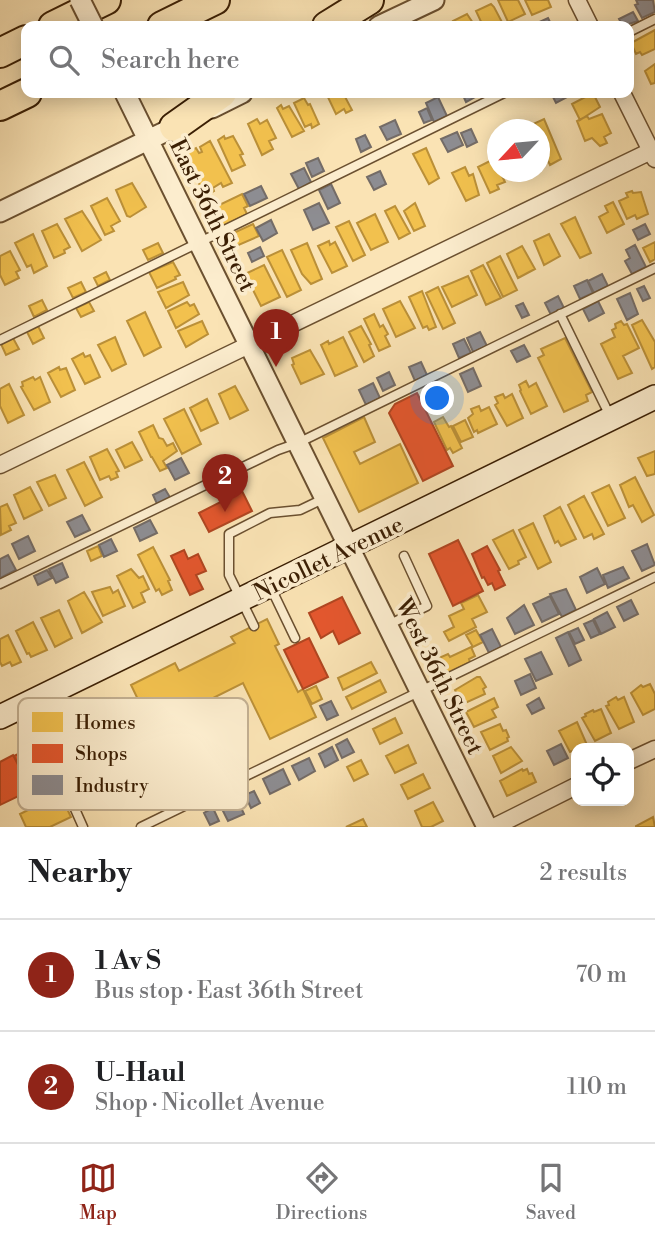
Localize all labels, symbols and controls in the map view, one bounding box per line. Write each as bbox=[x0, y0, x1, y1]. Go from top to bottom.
search box bbox=[21, 21, 634, 98]
icon: search bbox=[45, 41, 83, 79]
text: Search here bbox=[101, 44, 240, 76]
north arrow bbox=[487, 119, 550, 182]
street label: East 36th Street bbox=[163, 134, 261, 296]
pin: 1 bbox=[253, 309, 299, 367]
your location bbox=[420, 381, 454, 415]
pin: 2 bbox=[202, 454, 248, 512]
street label: Nicollet Avenue bbox=[249, 511, 408, 607]
street label: West 36th Street bbox=[389, 593, 489, 759]
legend bbox=[18, 698, 248, 810]
text: Homes bbox=[75, 711, 135, 735]
text: Shops bbox=[75, 742, 127, 766]
map controls bbox=[571, 743, 634, 806]
button: locate bbox=[571, 743, 634, 806]
text: Industry bbox=[75, 774, 149, 798]
text: Nearby bbox=[28, 854, 132, 892]
text: 2 results bbox=[540, 859, 627, 887]
text: 1 Av S bbox=[95, 945, 161, 977]
text: 1 bbox=[45, 961, 57, 989]
text: 70 m bbox=[576, 961, 627, 989]
text: Bus stop · East 36th Street bbox=[95, 977, 363, 1005]
text: U-Haul bbox=[95, 1057, 185, 1089]
text: 2 bbox=[44, 1073, 58, 1101]
text: 110 m bbox=[567, 1073, 627, 1101]
text: Shop · Nicollet Avenue bbox=[95, 1089, 325, 1117]
tab: Map bbox=[79, 1159, 117, 1225]
tab: Directions bbox=[276, 1159, 367, 1225]
tab: Saved bbox=[526, 1159, 576, 1225]

